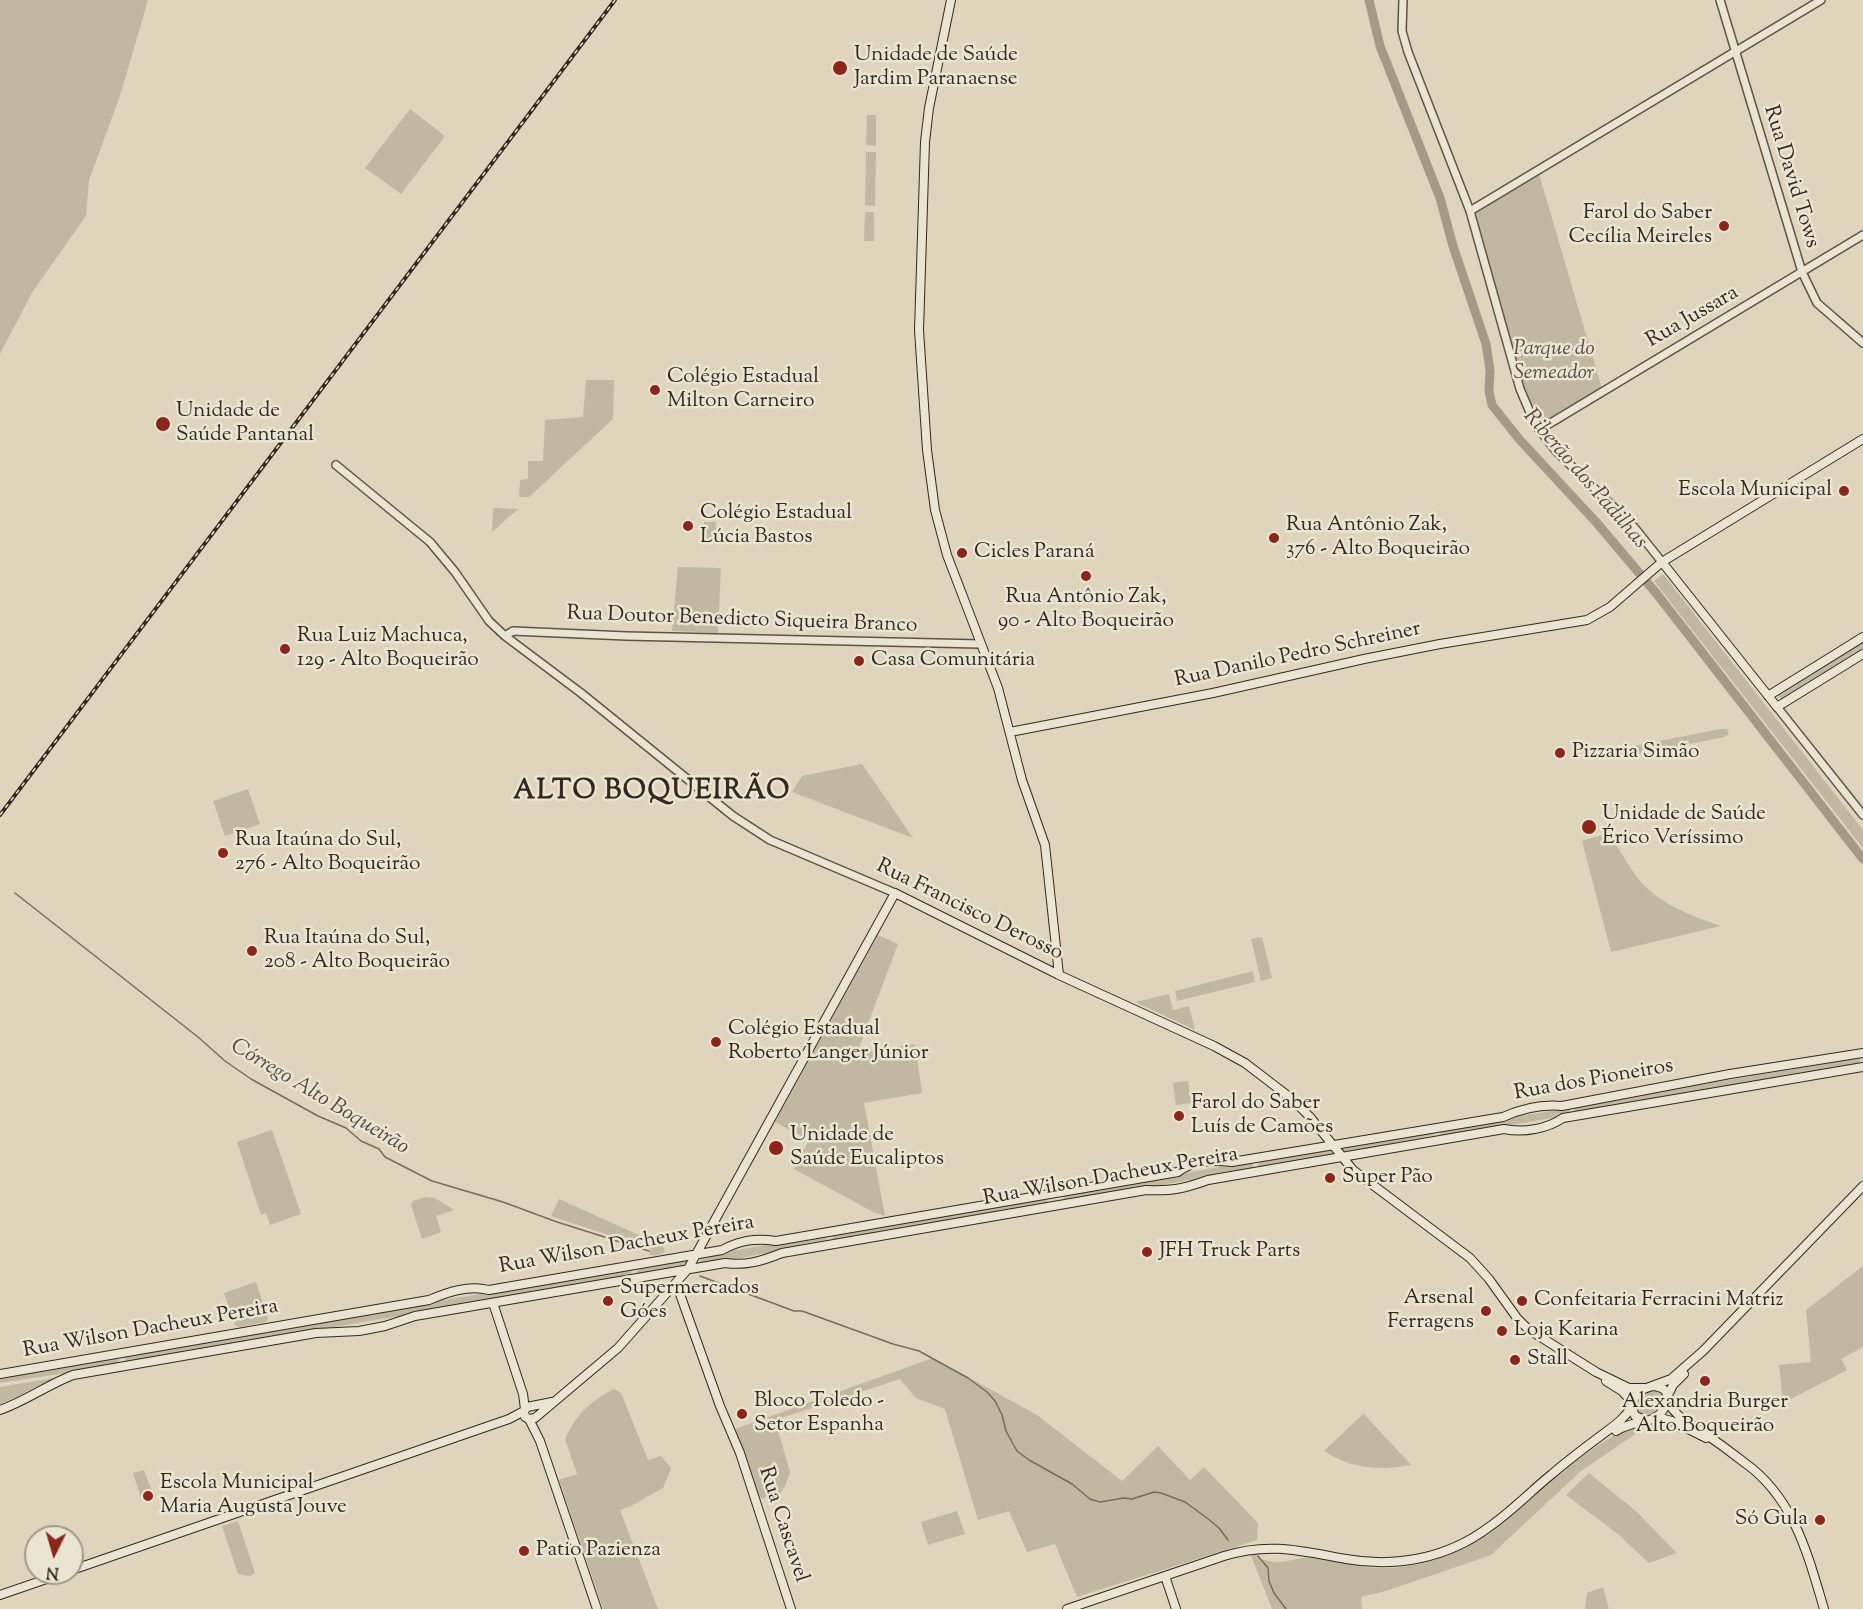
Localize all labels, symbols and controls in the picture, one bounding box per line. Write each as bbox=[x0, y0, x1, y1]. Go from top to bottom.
place label: Unidade de Saúde Jardim Paranaense bbox=[854, 43, 1018, 93]
marker: Unidade de Saúde Jardim Paranaense bbox=[831, 59, 849, 77]
street label: Rua David Tows bbox=[1756, 103, 1824, 251]
place label: Farol do Saber Cecília Meireles bbox=[1569, 201, 1712, 251]
marker: Farol do Saber Cecília Meireles bbox=[1717, 219, 1731, 233]
street label: Rua Jussara bbox=[1642, 281, 1744, 355]
park label: Parque do Semeador bbox=[1513, 337, 1595, 387]
place label: Colégio Estadual Milton Carneiro bbox=[667, 365, 819, 415]
marker: Colégio Estadual Milton Carneiro bbox=[648, 383, 662, 397]
place label: Unidade de Saúde Pantanal bbox=[176, 399, 314, 449]
water label: Riberão dos Padilhas bbox=[1516, 405, 1652, 555]
marker: Unidade de Saúde Pantanal bbox=[154, 415, 172, 433]
place label: Escola Municipal bbox=[1678, 478, 1832, 504]
marker: Escola Municipal bbox=[1837, 484, 1851, 498]
place label: Colégio Estadual Lúcia Bastos bbox=[700, 501, 852, 551]
place label: Rua Antônio Zak, 376 - Alto Boqueirão bbox=[1286, 513, 1470, 563]
marker: Colégio Estadual Lúcia Bastos bbox=[681, 519, 695, 533]
marker: Rua Antônio Zak, 376 - Alto Boqueirão bbox=[1267, 531, 1281, 545]
place label: Cicles Paraná bbox=[974, 540, 1095, 566]
marker: Cicles Paraná bbox=[955, 546, 969, 560]
marker: Rua Antônio Zak, 90 - Alto Boqueirão bbox=[1079, 569, 1093, 583]
place label: Rua Antônio Zak, 90 - Alto Boqueirão bbox=[998, 585, 1174, 635]
street label: Rua Doutor Benedicto Siqueira Branco bbox=[566, 602, 918, 640]
street label: Rua Danilo Pedro Schreiner bbox=[1173, 618, 1423, 694]
place label: Rua Luiz Machuca, 129 - Alto Boqueirão bbox=[297, 624, 479, 674]
marker: Rua Luiz Machuca, 129 - Alto Boqueirão bbox=[278, 642, 292, 656]
place label: Casa Comunitária bbox=[871, 648, 1035, 674]
marker: Casa Comunitária bbox=[852, 654, 866, 668]
place label: Pizzaria Simão bbox=[1572, 740, 1699, 766]
marker: Pizzaria Simão bbox=[1553, 746, 1567, 760]
district label: ALTO BOQUEIRÃO bbox=[513, 777, 791, 809]
place label: Unidade de Saúde Érico Veríssimo bbox=[1602, 802, 1766, 852]
marker: Unidade de Saúde Érico Veríssimo bbox=[1580, 818, 1598, 836]
place label: Rua Itaúna do Sul, 276 - Alto Boqueirão bbox=[235, 828, 420, 878]
marker: Rua Itaúna do Sul, 276 - Alto Boqueirão bbox=[216, 846, 230, 860]
street label: Rua Francisco Derosso bbox=[871, 855, 1067, 967]
place label: Rua Itaúna do Sul, 208 - Alto Boqueirão bbox=[264, 926, 450, 976]
marker: Rua Itaúna do Sul, 208 - Alto Boqueirão bbox=[245, 944, 259, 958]
place label: Colégio Estadual Roberto Langer Júnior bbox=[728, 1017, 929, 1067]
water label: Córrego Alto Boqueirão bbox=[225, 1034, 413, 1162]
marker: Colégio Estadual Roberto Langer Júnior bbox=[709, 1035, 723, 1049]
street label: Rua dos Pioneiros bbox=[1513, 1055, 1675, 1107]
place label: Farol do Saber Luís de Camões bbox=[1191, 1091, 1333, 1141]
marker: Farol do Saber Luís de Camões bbox=[1172, 1109, 1186, 1123]
place label: Unidade de Saúde Eucaliptos bbox=[790, 1123, 944, 1173]
marker: Unidade de Saúde Eucaliptos bbox=[767, 1139, 785, 1157]
street label: Rua Wilson Dacheux Pereira bbox=[982, 1143, 1240, 1213]
place label: Super Pão bbox=[1342, 1165, 1433, 1191]
marker: Super Pão bbox=[1323, 1171, 1337, 1185]
street label: Rua Wilson Dacheux Pereira bbox=[498, 1211, 756, 1281]
place label: JFH Truck Parts bbox=[1159, 1239, 1300, 1265]
marker: JFH Truck Parts bbox=[1140, 1245, 1154, 1259]
place label: Supermercados Góes bbox=[620, 1276, 759, 1326]
place label: Arsenal Ferragens bbox=[1387, 1286, 1474, 1336]
place label: Confeitaria Ferracini Matriz bbox=[1534, 1288, 1784, 1314]
marker: Supermercados Góes bbox=[601, 1294, 615, 1308]
marker: Confeitaria Ferracini Matriz bbox=[1515, 1294, 1529, 1308]
street label: Rua Wilson Dacheux Pereira bbox=[22, 1295, 280, 1365]
marker: Arsenal Ferragens bbox=[1479, 1304, 1493, 1318]
place label: Loja Karina bbox=[1514, 1318, 1619, 1344]
marker: Loja Karina bbox=[1495, 1324, 1509, 1338]
place label: Stall bbox=[1527, 1347, 1568, 1373]
marker: Stall bbox=[1508, 1353, 1522, 1367]
marker: Alexandria Burger Alto Boqueirão bbox=[1698, 1374, 1712, 1388]
place label: Bloco Toledo - Setor Espanha bbox=[754, 1389, 884, 1439]
place label: Alexandria Burger Alto Boqueirão bbox=[1622, 1390, 1788, 1440]
marker: Bloco Toledo - Setor Espanha bbox=[735, 1407, 749, 1421]
street label: Rua Cascavel bbox=[751, 1464, 813, 1586]
place label: Escola Municipal Maria Augusta Jouve bbox=[160, 1471, 347, 1521]
marker: Escola Municipal Maria Augusta Jouve bbox=[141, 1489, 155, 1503]
place label: Só Gula bbox=[1735, 1507, 1808, 1533]
marker: Só Gula bbox=[1813, 1513, 1827, 1527]
north arrow bbox=[24, 1525, 84, 1585]
place label: Patio Pazienza bbox=[536, 1538, 661, 1564]
marker: Patio Pazienza bbox=[517, 1544, 531, 1558]
text: N bbox=[45, 1559, 60, 1583]

